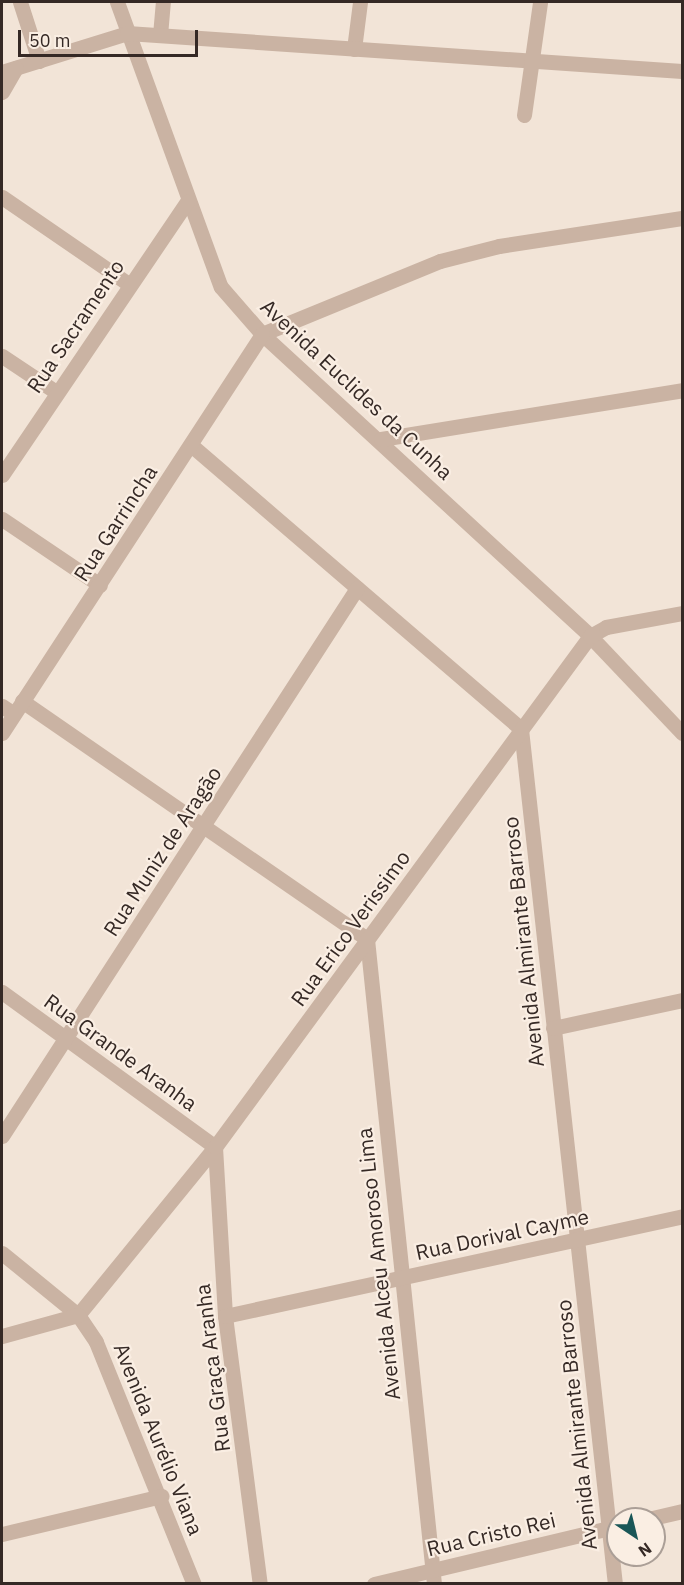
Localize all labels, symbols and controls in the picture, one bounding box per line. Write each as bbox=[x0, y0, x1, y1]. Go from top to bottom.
scale bar bbox=[21, 18, 201, 56]
text: 50 m bbox=[29, 29, 71, 52]
street label: Rua Sacramento bbox=[21, 255, 129, 397]
street label: Avenida Euclides da Cunha bbox=[256, 293, 458, 485]
street label: Rua Garrincha bbox=[68, 460, 162, 586]
street label: Rua Muniz de Aragão bbox=[98, 761, 226, 941]
street label: Avenida Almirante Barroso bbox=[497, 816, 549, 1068]
street label: Rua Erico Verissimo bbox=[285, 845, 415, 1011]
street label: Rua Grande Aranha bbox=[40, 988, 202, 1116]
street label: Avenida Alceu Amoroso Lima bbox=[351, 1127, 405, 1401]
street label: Rua Dorival Cayme bbox=[413, 1203, 591, 1265]
street label: Rua Graça Aranha bbox=[189, 1283, 235, 1453]
street label: Avenida Almirante Barroso bbox=[550, 1299, 602, 1551]
street label: Avenida Aurélio Viana bbox=[109, 1339, 209, 1539]
street label: Rua Cristo Rei bbox=[424, 1507, 558, 1561]
north arrow bbox=[606, 1507, 666, 1567]
text: N bbox=[635, 1539, 656, 1562]

